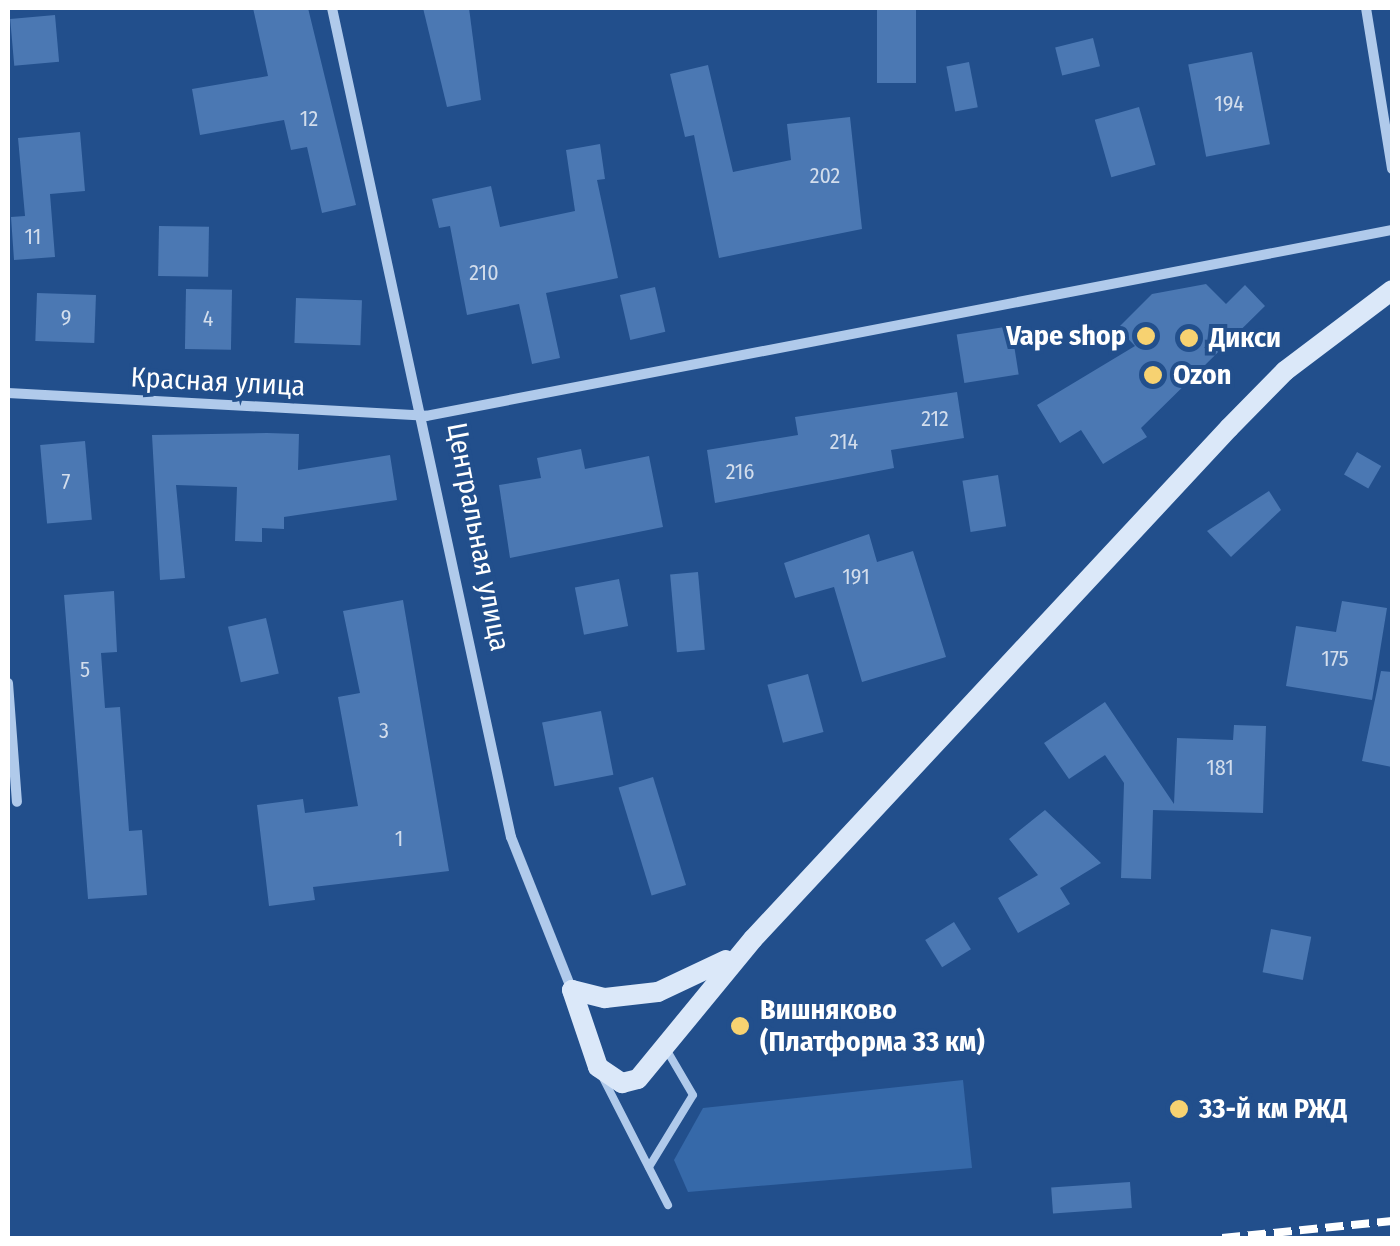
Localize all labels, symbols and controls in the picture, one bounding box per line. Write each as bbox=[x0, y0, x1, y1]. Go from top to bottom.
house number: 194 bbox=[1214, 91, 1244, 117]
house number: 12 bbox=[300, 106, 318, 132]
house number: 202 bbox=[810, 163, 840, 189]
house number: 11 bbox=[25, 224, 41, 250]
house number: 210 bbox=[469, 260, 499, 286]
house number: 9 bbox=[61, 305, 71, 331]
house number: 4 bbox=[203, 306, 213, 332]
place label: Vape shop bbox=[1006, 319, 1126, 353]
place label: Дикси bbox=[1209, 321, 1281, 355]
marker: Vape shop bbox=[1135, 325, 1157, 347]
marker: Дикси bbox=[1178, 327, 1200, 349]
place label: Ozon bbox=[1173, 358, 1231, 392]
street label: Красная улица bbox=[130, 361, 306, 403]
marker: Ozon bbox=[1142, 364, 1164, 386]
house number: 212 bbox=[921, 406, 949, 432]
street label: Центральная улица bbox=[439, 420, 517, 654]
house number: 214 bbox=[830, 429, 858, 455]
house number: 216 bbox=[726, 459, 754, 485]
house number: 7 bbox=[62, 469, 70, 495]
house number: 191 bbox=[842, 564, 870, 590]
house number: 175 bbox=[1321, 646, 1349, 672]
house number: 5 bbox=[80, 657, 90, 683]
house number: 3 bbox=[379, 718, 389, 744]
house number: 181 bbox=[1206, 755, 1234, 781]
house number: 1 bbox=[395, 826, 403, 852]
place label: Вишняково (Платформа 33 км) bbox=[760, 993, 985, 1059]
marker: Вишняково (Платформа 33 км) bbox=[729, 1015, 751, 1037]
place label: 33-й км РЖД bbox=[1199, 1092, 1347, 1126]
marker: 33-й км РЖД bbox=[1168, 1098, 1190, 1120]

